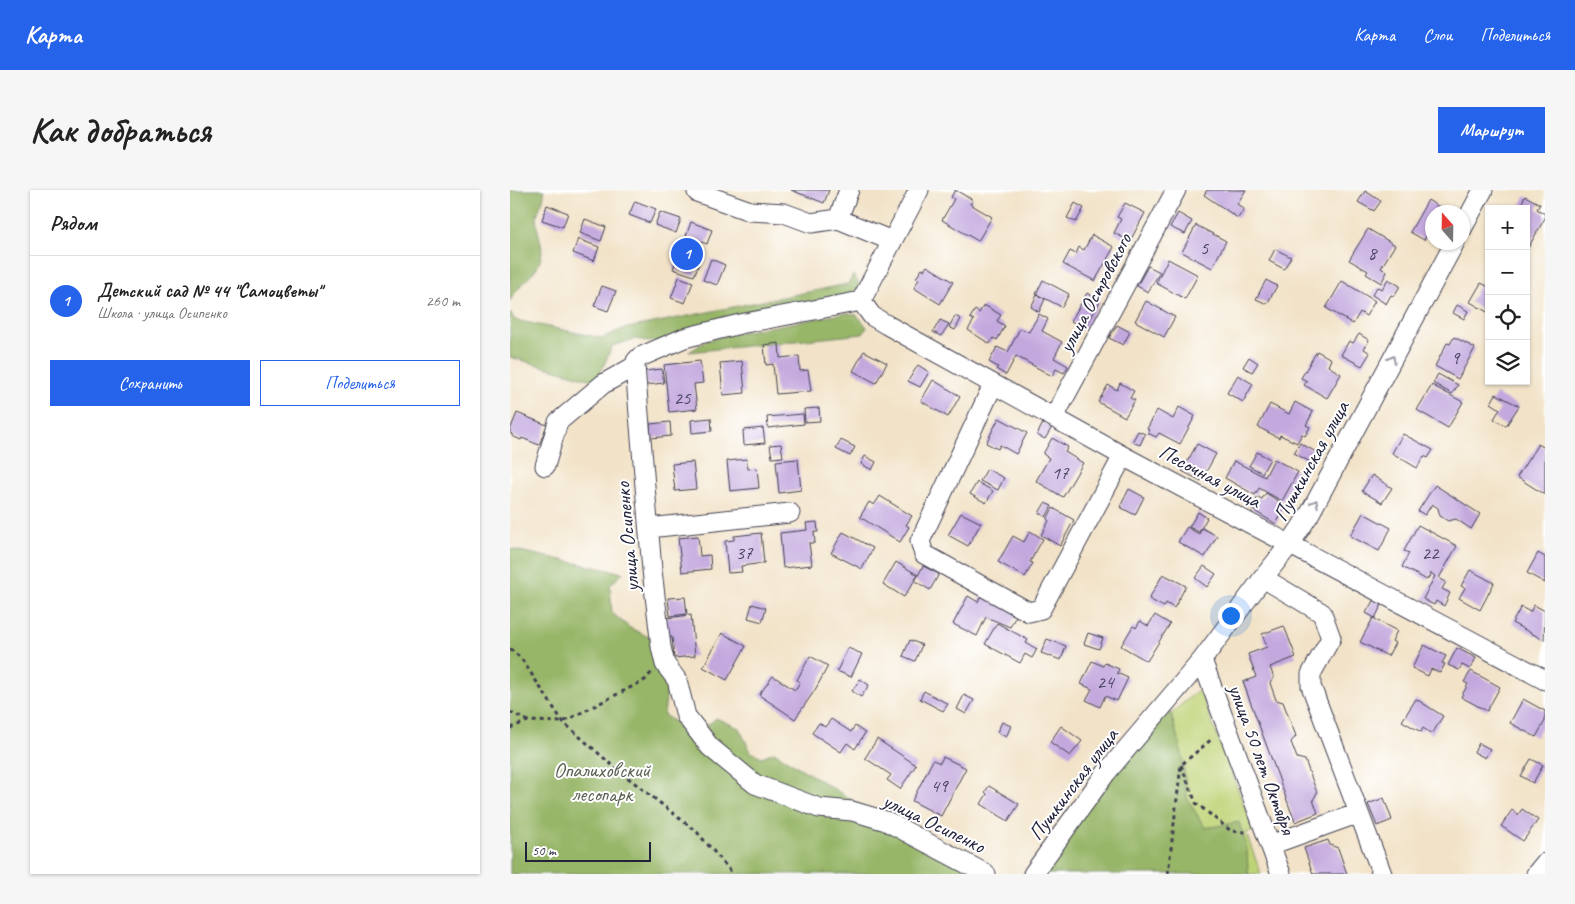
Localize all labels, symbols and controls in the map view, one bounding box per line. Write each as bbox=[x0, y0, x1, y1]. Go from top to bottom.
text: Карта bbox=[25, 20, 82, 50]
text: Карта bbox=[1354, 24, 1395, 46]
text: Слои bbox=[1423, 24, 1452, 46]
text: Поделиться bbox=[1480, 24, 1550, 46]
button: Маршрут bbox=[1438, 107, 1545, 153]
text: Как добраться bbox=[30, 108, 211, 153]
north arrow bbox=[1425, 205, 1470, 250]
map controls bbox=[1485, 205, 1530, 385]
button: + bbox=[1485, 205, 1530, 250]
text: Рядом bbox=[50, 210, 97, 236]
street label: улица Островского bbox=[1052, 227, 1138, 359]
pin: 1 bbox=[671, 235, 703, 273]
house number: 5 bbox=[1200, 236, 1210, 260]
house number: 8 bbox=[1368, 241, 1379, 265]
button: − bbox=[1485, 250, 1530, 295]
text: Детский сад № 44 "Самоцветы" bbox=[97, 279, 321, 303]
text: 1 bbox=[62, 291, 70, 311]
text: 260 m bbox=[426, 291, 460, 311]
button: locate bbox=[1485, 295, 1530, 340]
text: Школа · улица Осипенко bbox=[97, 303, 227, 323]
button: layers bbox=[1485, 340, 1530, 385]
house number: 9 bbox=[1451, 346, 1461, 370]
one-way arrow bbox=[1386, 356, 1396, 365]
button: Сохранить bbox=[50, 360, 250, 406]
button: Поделиться bbox=[260, 360, 460, 406]
house number: 25 bbox=[673, 386, 692, 410]
street label: Пушкинская улица bbox=[1267, 395, 1356, 526]
street label: Песочная улица bbox=[1155, 438, 1267, 514]
house number: 17 bbox=[1051, 461, 1070, 485]
street label: улица Осипенко bbox=[609, 480, 645, 595]
one-way arrow bbox=[1309, 499, 1319, 508]
house number: 37 bbox=[735, 541, 754, 565]
house number: 22 bbox=[1421, 541, 1440, 565]
your location bbox=[1218, 603, 1244, 629]
house number: 24 bbox=[1096, 670, 1116, 694]
street label: улица 50 лет Октября bbox=[1222, 679, 1302, 839]
street label: Пушкинская улица bbox=[1022, 721, 1125, 845]
park label: Опалиховский лесопарк bbox=[554, 757, 651, 807]
house number: 49 bbox=[930, 774, 949, 798]
street label: улица Осипенко bbox=[877, 786, 991, 859]
scale bar bbox=[525, 839, 651, 862]
text: 50 m bbox=[532, 842, 556, 859]

